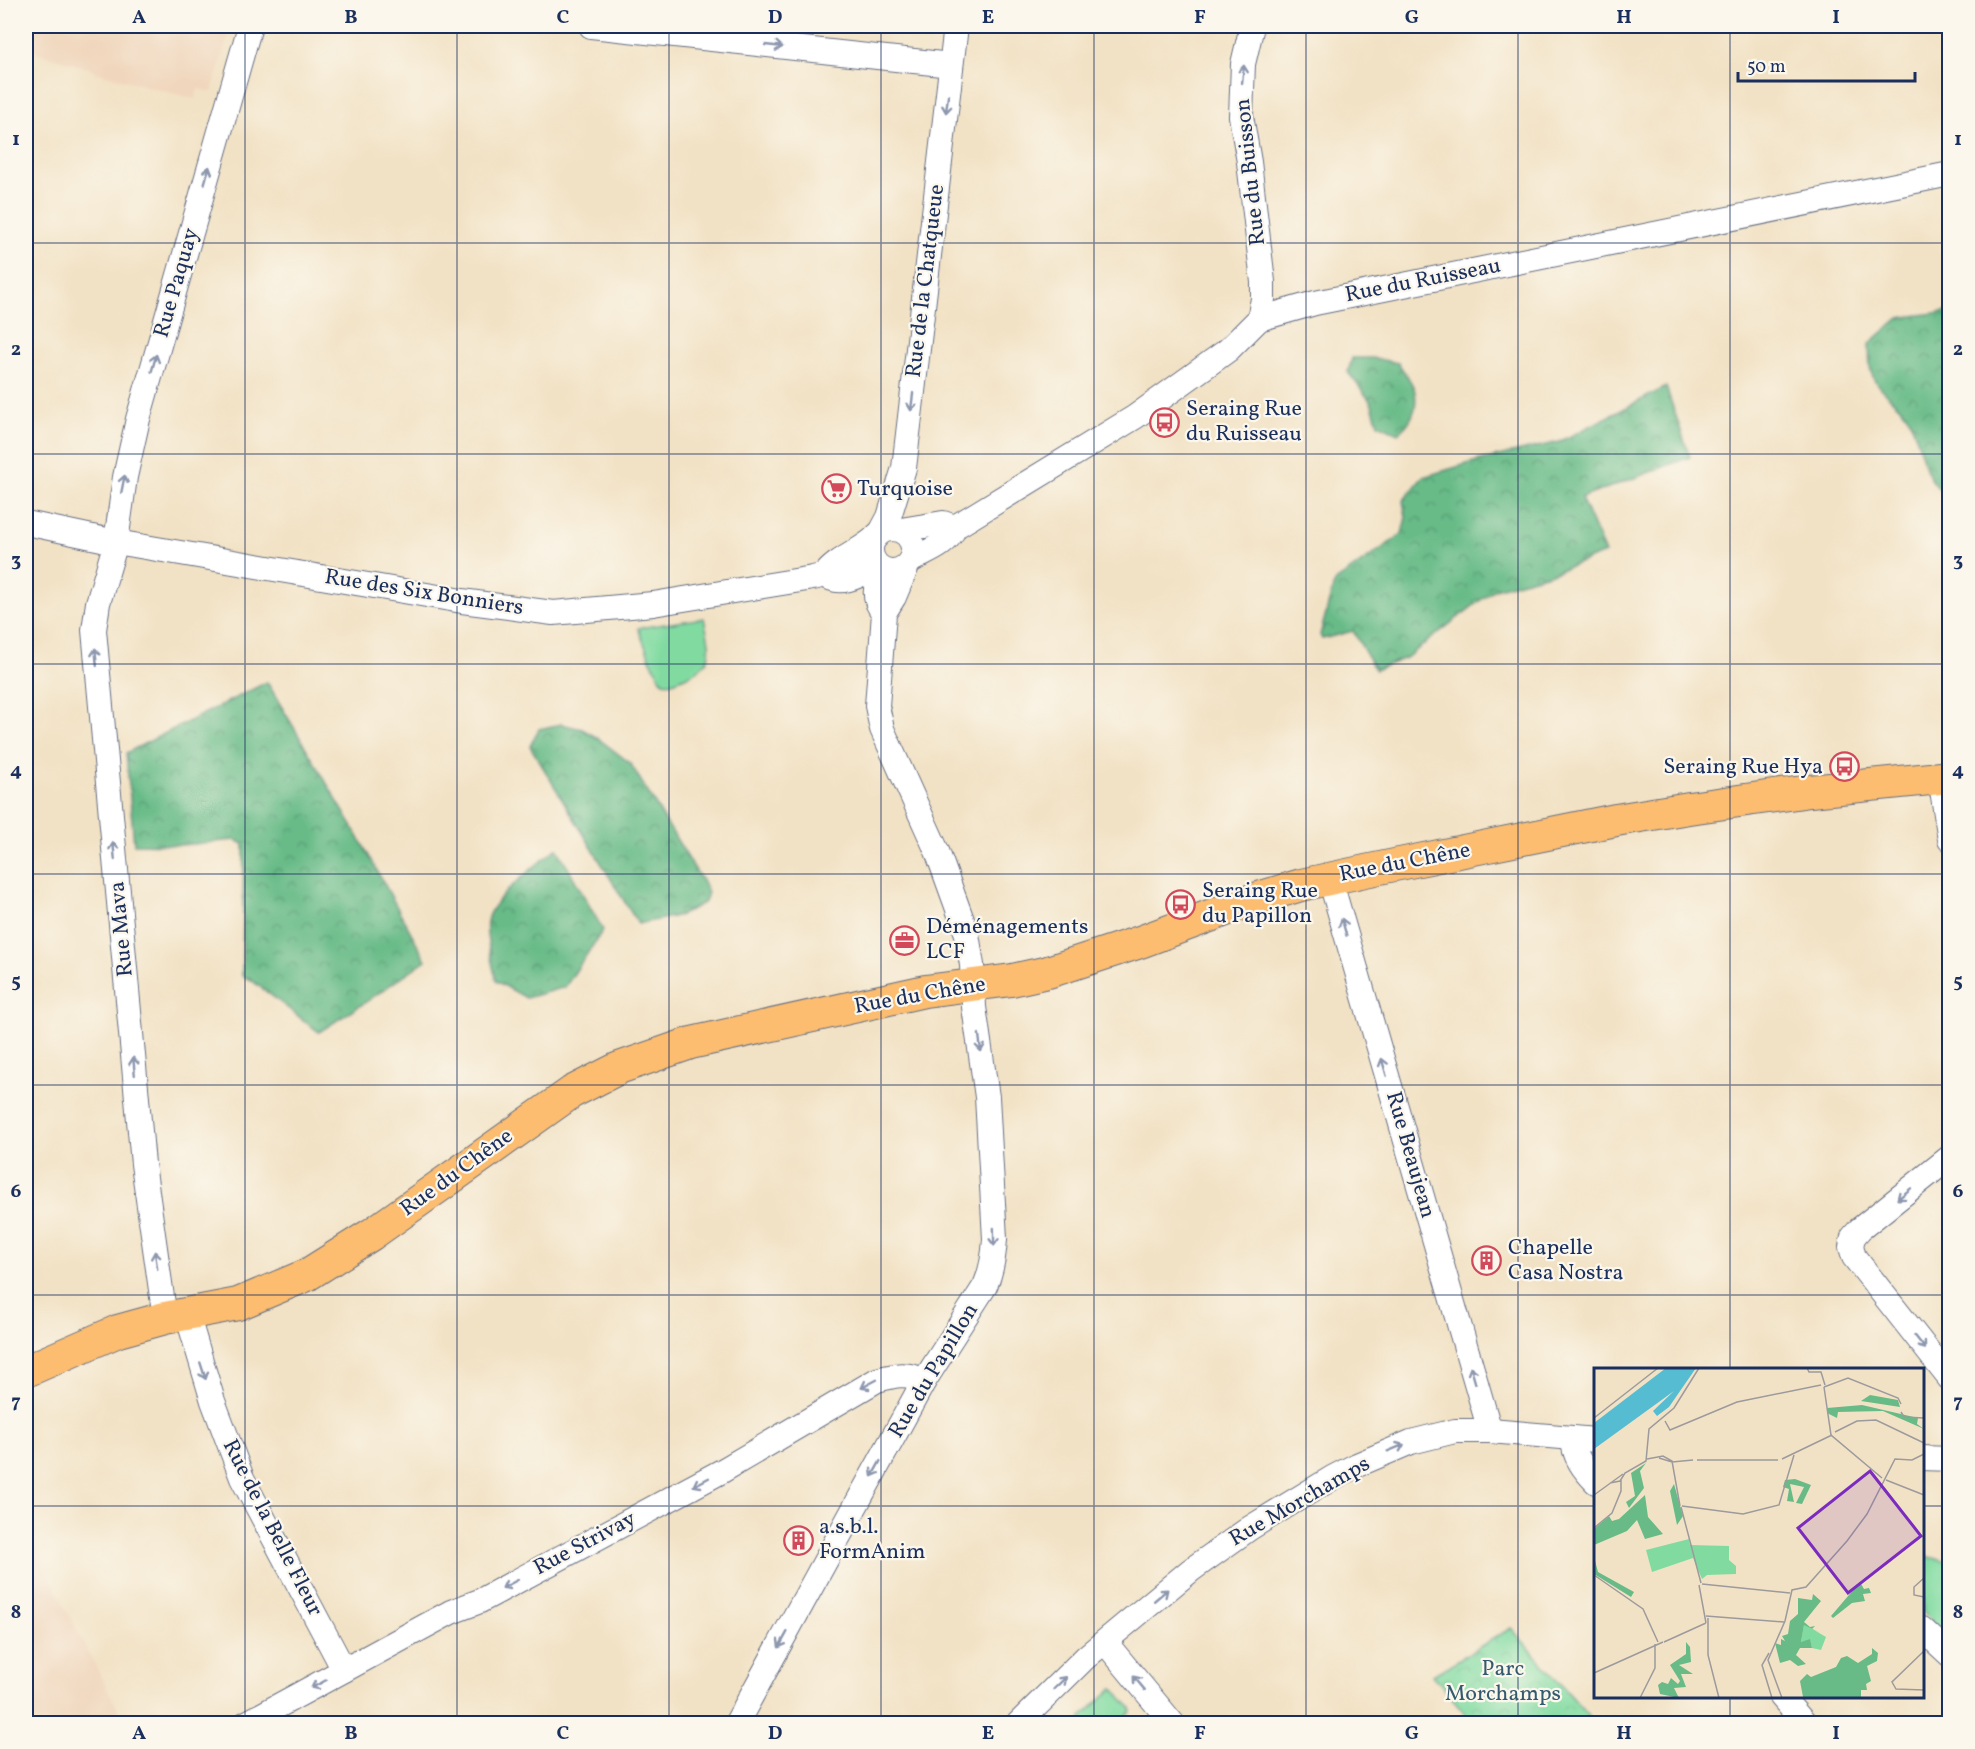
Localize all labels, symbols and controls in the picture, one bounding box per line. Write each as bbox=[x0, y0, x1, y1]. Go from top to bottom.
text: A bbox=[132, 4, 146, 32]
text: B bbox=[344, 4, 358, 32]
text: C bbox=[557, 4, 570, 32]
text: D bbox=[768, 4, 782, 32]
text: E bbox=[982, 4, 994, 32]
text: F bbox=[1194, 4, 1206, 32]
text: G bbox=[1405, 4, 1419, 32]
text: H bbox=[1616, 4, 1632, 32]
text: I bbox=[1832, 4, 1840, 32]
one-way arrow bbox=[764, 41, 784, 52]
scale bar bbox=[1738, 45, 1915, 83]
text: 50 m bbox=[1747, 55, 1786, 80]
one-way arrow bbox=[1238, 64, 1249, 84]
one-way arrow bbox=[941, 94, 952, 114]
street label: Rue du Buisson bbox=[1228, 97, 1274, 247]
text: 1 bbox=[12, 126, 20, 154]
text: 1 bbox=[1954, 126, 1962, 154]
one-way arrow bbox=[202, 166, 214, 185]
street label: Rue de la Chatqueue bbox=[899, 182, 953, 380]
street label: Rue Paquay bbox=[147, 224, 207, 341]
street label: Rue du Ruisseau bbox=[1342, 251, 1504, 311]
text: 2 bbox=[11, 336, 21, 364]
text: 2 bbox=[1953, 336, 1963, 364]
one-way arrow bbox=[149, 354, 160, 373]
one-way arrow bbox=[906, 392, 917, 412]
place label: Seraing Rue du Ruisseau bbox=[1186, 394, 1302, 450]
bus stop icon: Seraing Rue du Ruisseau bbox=[1149, 406, 1181, 438]
supermarket icon: Turquoise bbox=[820, 473, 852, 505]
place label: Turquoise bbox=[857, 474, 953, 505]
one-way arrow bbox=[118, 475, 129, 494]
text: 3 bbox=[11, 547, 21, 575]
text: 3 bbox=[1953, 547, 1963, 575]
street label: Rue des Six Bonniers bbox=[322, 562, 526, 624]
one-way arrow bbox=[90, 648, 101, 668]
bus stop icon: Seraing Rue Hya bbox=[1828, 751, 1860, 783]
place label: Seraing Rue Hya bbox=[1663, 752, 1823, 783]
text: 4 bbox=[10, 757, 22, 785]
text: 4 bbox=[1952, 757, 1964, 785]
street label: Rue du Chêne bbox=[1337, 835, 1473, 891]
one-way arrow bbox=[108, 842, 119, 862]
place label: Seraing Rue du Papillon bbox=[1202, 876, 1318, 932]
street label: Rue Mava bbox=[102, 880, 142, 978]
bus stop icon: Seraing Rue du Papillon bbox=[1165, 888, 1197, 920]
place label: Déménagements LCF bbox=[926, 912, 1088, 968]
one-way arrow bbox=[1338, 918, 1349, 937]
office icon: Déménagements LCF bbox=[889, 924, 921, 956]
text: 5 bbox=[11, 968, 21, 996]
text: 5 bbox=[1953, 968, 1963, 996]
street label: Rue du Chêne bbox=[852, 969, 988, 1023]
one-way arrow bbox=[975, 1032, 986, 1052]
one-way arrow bbox=[128, 1057, 139, 1077]
one-way arrow bbox=[1378, 1058, 1389, 1077]
street label: Rue Beaujean bbox=[1377, 1088, 1443, 1222]
street label: Rue du Chêne bbox=[394, 1121, 520, 1225]
text: 6 bbox=[11, 1178, 22, 1206]
text: 6 bbox=[1953, 1178, 1964, 1206]
one-way arrow bbox=[1897, 1187, 1912, 1201]
one-way arrow bbox=[988, 1226, 1000, 1246]
place label: Chapelle Casa Nostra bbox=[1508, 1233, 1623, 1289]
building icon: Chapelle Casa Nostra bbox=[1471, 1245, 1503, 1277]
one-way arrow bbox=[150, 1251, 161, 1271]
street label: Rue du Papillon bbox=[881, 1298, 987, 1444]
one-way arrow bbox=[1914, 1334, 1927, 1350]
one-way arrow bbox=[198, 1361, 209, 1380]
one-way arrow bbox=[1467, 1366, 1479, 1385]
inset map bbox=[1594, 1368, 1924, 1698]
one-way arrow bbox=[861, 1378, 878, 1390]
text: 7 bbox=[11, 1388, 21, 1416]
text: 7 bbox=[1953, 1388, 1963, 1416]
street label: Rue de la Belle Fleur bbox=[214, 1434, 330, 1622]
one-way arrow bbox=[1386, 1442, 1405, 1453]
street label: Rue Morchamps bbox=[1224, 1449, 1376, 1555]
one-way arrow bbox=[870, 1460, 882, 1477]
one-way arrow bbox=[692, 1477, 710, 1489]
street label: Rue Strivay bbox=[528, 1504, 642, 1584]
place label: a.s.b.l. FormAnim bbox=[819, 1512, 925, 1568]
building icon: a.s.b.l. FormAnim bbox=[782, 1524, 814, 1556]
one-way arrow bbox=[502, 1579, 520, 1590]
one-way arrow bbox=[1153, 1589, 1169, 1602]
text: 8 bbox=[11, 1599, 21, 1627]
text: 8 bbox=[1953, 1599, 1963, 1627]
one-way arrow bbox=[777, 1631, 789, 1648]
park label: Parc Morchamps bbox=[1445, 1654, 1561, 1710]
one-way arrow bbox=[1052, 1675, 1067, 1690]
one-way arrow bbox=[1132, 1676, 1146, 1691]
one-way arrow bbox=[311, 1678, 328, 1690]
text: A bbox=[132, 1720, 146, 1748]
text: B bbox=[344, 1720, 358, 1748]
text: C bbox=[557, 1720, 570, 1748]
text: D bbox=[768, 1720, 782, 1748]
text: E bbox=[982, 1720, 994, 1748]
text: F bbox=[1194, 1720, 1206, 1748]
text: G bbox=[1405, 1720, 1419, 1748]
text: H bbox=[1616, 1720, 1632, 1748]
text: I bbox=[1832, 1720, 1840, 1748]

